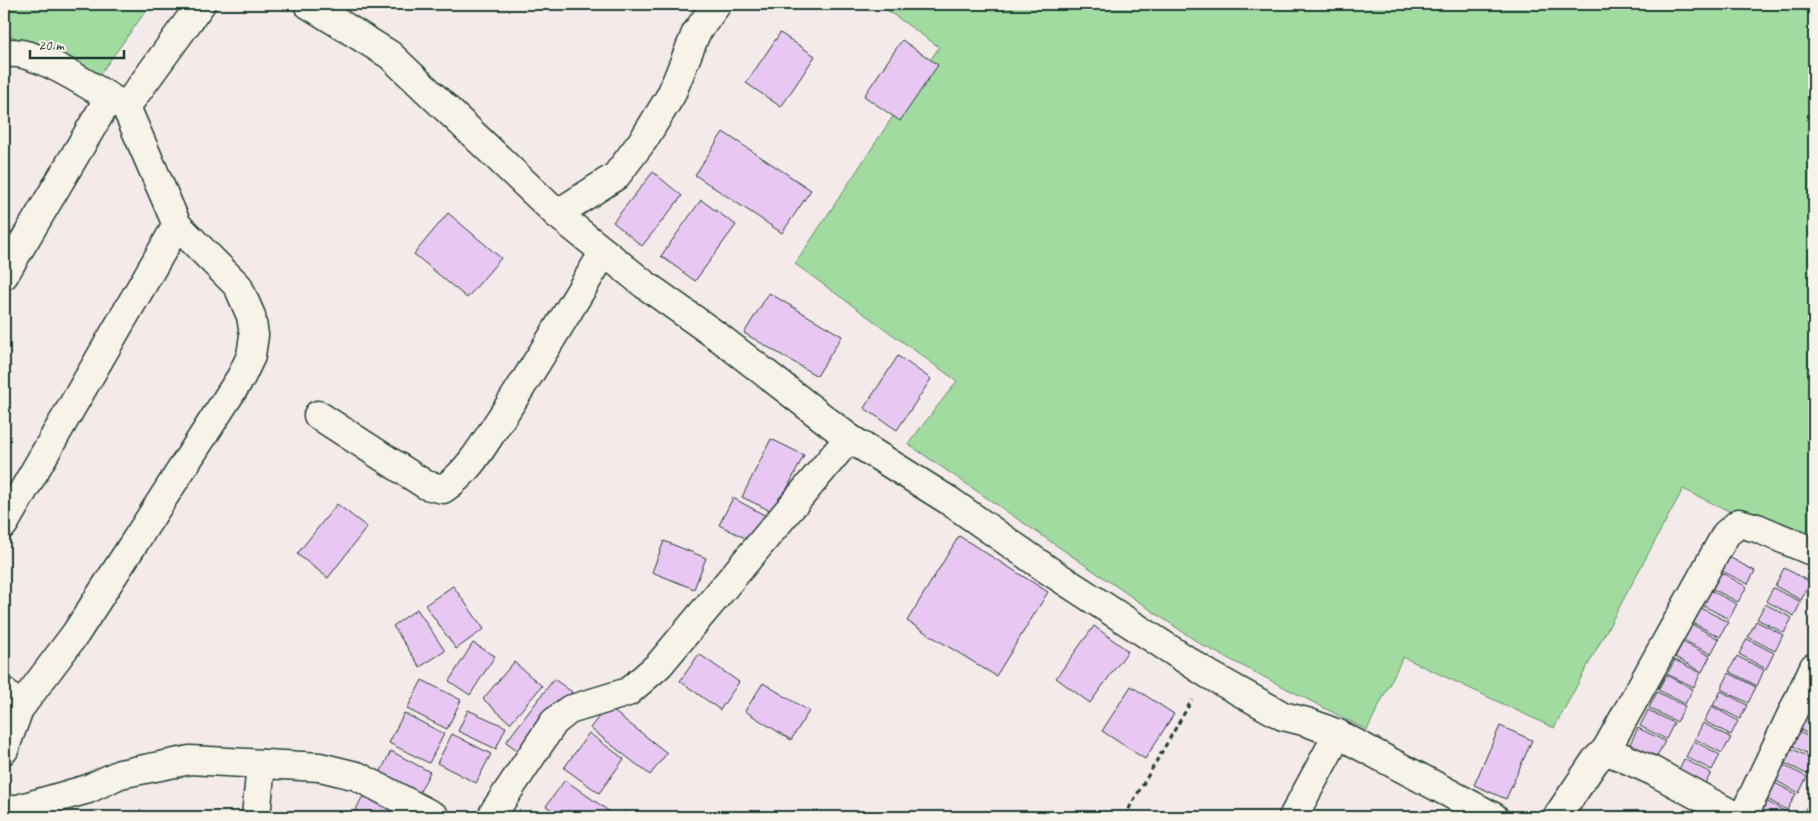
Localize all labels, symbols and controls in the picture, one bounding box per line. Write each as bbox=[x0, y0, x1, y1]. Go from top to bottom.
scale bar bbox=[30, 28, 124, 60]
text: 20 m bbox=[38, 36, 65, 55]

